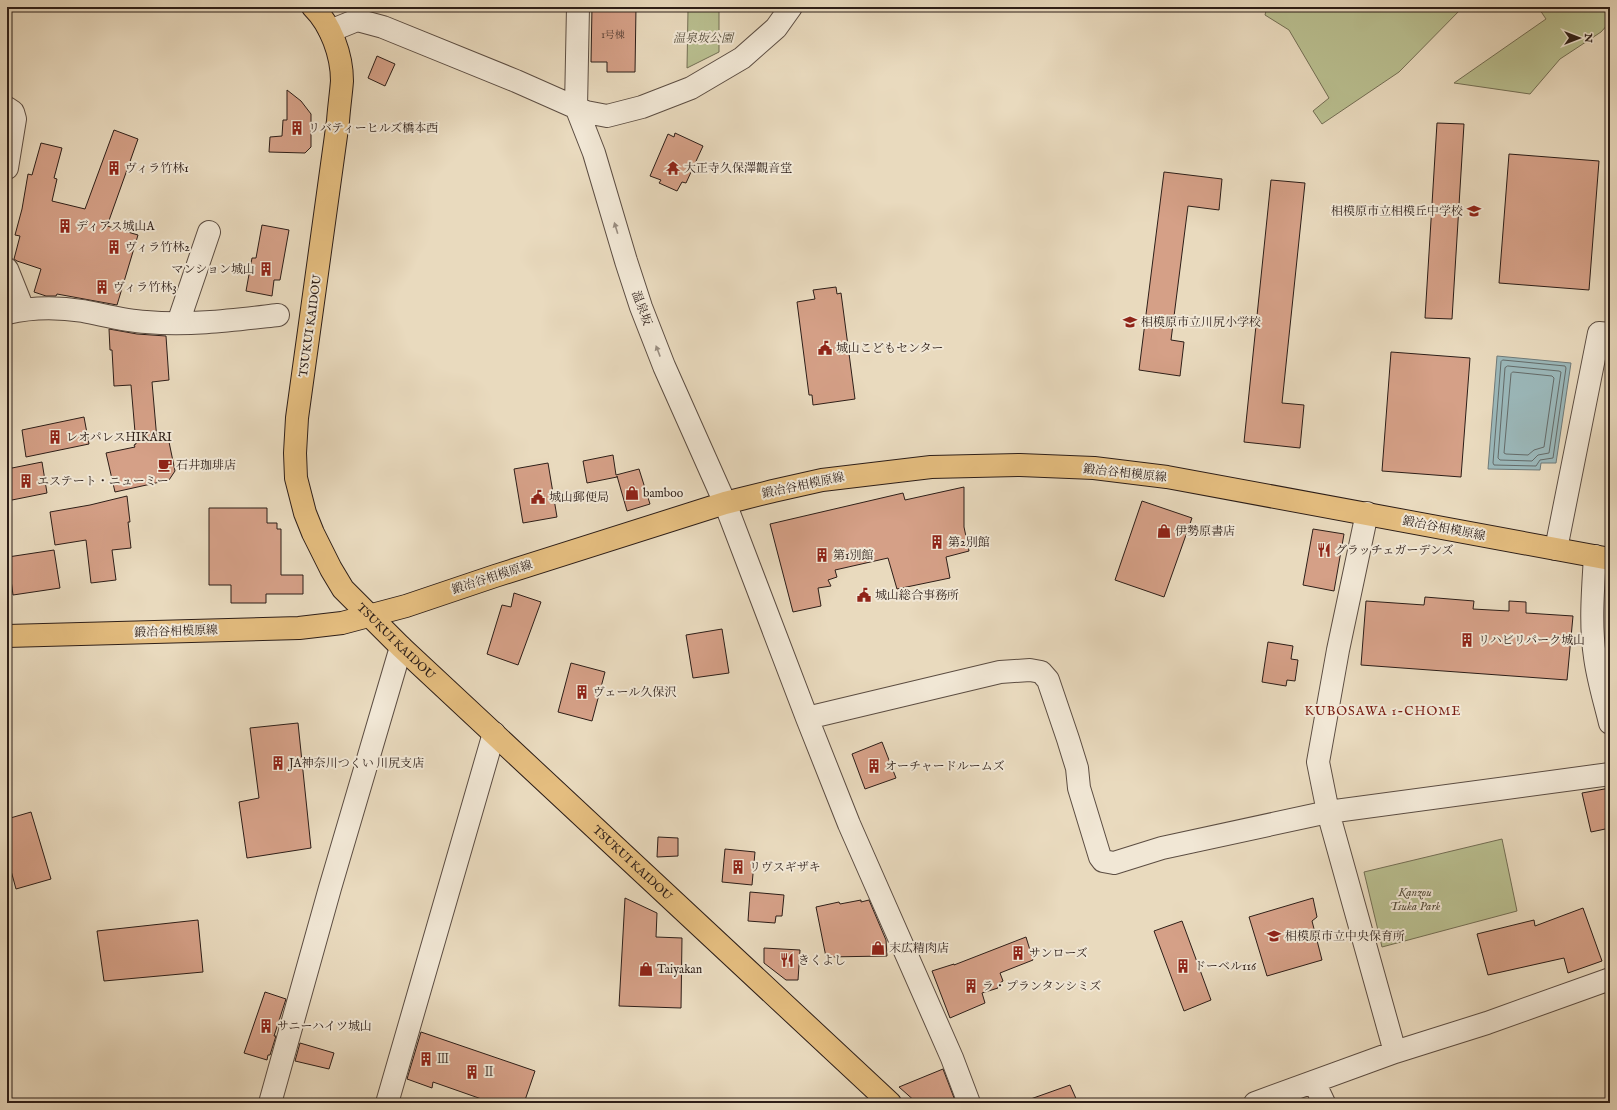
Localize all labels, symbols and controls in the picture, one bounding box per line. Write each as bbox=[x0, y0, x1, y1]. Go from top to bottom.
north arrow bbox=[1559, 18, 1599, 58]
house number: 1号棟 bbox=[601, 29, 625, 42]
park label: 温泉坂公園 bbox=[673, 31, 735, 46]
text: N bbox=[1581, 32, 1595, 43]
building icon: リバティーヒルズ橋本西 bbox=[289, 120, 305, 136]
place label: リバティーヒルズ橋本西 bbox=[308, 121, 438, 136]
building icon: ヴィラ竹林1 bbox=[106, 160, 122, 176]
temple icon: 大正寺久保澤觀音堂 bbox=[665, 160, 681, 176]
place label: ヴィラ竹林1 bbox=[125, 161, 189, 176]
place label: 大正寺久保澤觀音堂 bbox=[684, 161, 792, 176]
school or university icon: 相模原市立相模丘中学校 bbox=[1466, 203, 1482, 219]
place label: 相模原市立相模丘中学校 bbox=[1331, 204, 1463, 219]
building icon: ディアス城山A bbox=[57, 218, 73, 234]
place label: ディアス城山A bbox=[76, 219, 156, 234]
one-way arrow bbox=[613, 221, 619, 233]
building icon: ヴィラ竹林2 bbox=[106, 239, 122, 255]
place label: ヴィラ竹林2 bbox=[125, 240, 190, 255]
building icon: マンション城山 bbox=[258, 261, 274, 277]
place label: マンション城山 bbox=[172, 262, 255, 277]
street label: TSUKUI KAIDOU bbox=[296, 273, 325, 378]
building icon: ヴィラ竹林3 bbox=[94, 279, 110, 295]
place label: ヴィラ竹林3 bbox=[113, 280, 177, 295]
street label: 温泉坂 bbox=[628, 289, 655, 328]
school or university icon: 相模原市立川尻小学校 bbox=[1122, 314, 1138, 330]
place label: 相模原市立川尻小学校 bbox=[1141, 315, 1261, 330]
public building icon: 城山こどもセンター bbox=[817, 340, 833, 356]
place label: 城山こどもセンター bbox=[836, 341, 944, 356]
one-way arrow bbox=[655, 344, 661, 356]
building icon: レオパレスHIKARI bbox=[47, 429, 63, 445]
place label: レオパレスHIKARI bbox=[66, 430, 172, 445]
cafe icon: 石井珈琲店 bbox=[157, 457, 173, 473]
place label: 石井珈琲店 bbox=[176, 458, 236, 473]
street label: 鍛冶谷相模原線 bbox=[1082, 462, 1168, 485]
street label: 鍛冶谷相模原線 bbox=[760, 469, 846, 502]
building icon: エステート・ニューミー bbox=[18, 473, 34, 489]
place label: エステート・ニューミー bbox=[37, 474, 169, 489]
shop icon: bamboo bbox=[624, 485, 640, 501]
place label: bamboo bbox=[643, 486, 684, 501]
public building icon: 城山郵便局 bbox=[530, 489, 546, 505]
place label: 城山郵便局 bbox=[549, 490, 609, 505]
street label: 鍛冶谷相模原線 bbox=[1401, 513, 1487, 544]
shop icon: 伊勢原書店 bbox=[1156, 523, 1172, 539]
place label: 伊勢原書店 bbox=[1175, 524, 1235, 539]
building icon: 第2別館 bbox=[929, 534, 945, 550]
place label: 第2別館 bbox=[948, 535, 990, 550]
restaurant icon: グラッチェガーデンズ bbox=[1316, 542, 1332, 558]
place label: グラッチェガーデンズ bbox=[1335, 543, 1454, 558]
building icon: 第1別館 bbox=[814, 547, 830, 563]
place label: 第1別館 bbox=[833, 548, 873, 563]
street label: 鍛冶谷相模原線 bbox=[450, 557, 534, 598]
public building icon: 城山総合事務所 bbox=[856, 587, 872, 603]
place label: 城山総合事務所 bbox=[875, 588, 959, 603]
street label: TSUKUI KAIDOU bbox=[353, 600, 438, 683]
street label: 鍛冶谷相模原線 bbox=[134, 623, 218, 640]
building icon: リハビリパーク城山 bbox=[1459, 632, 1475, 648]
place label: リハビリパーク城山 bbox=[1478, 633, 1585, 648]
building icon: ヴェール久保沢 bbox=[574, 684, 590, 700]
place label: ヴェール久保沢 bbox=[593, 685, 676, 700]
district label: KUBOSAWA 1-CHOME bbox=[1304, 703, 1462, 720]
building icon: JA神奈川つくい 川尻支店 bbox=[270, 755, 286, 771]
place label: JA神奈川つくい 川尻支店 bbox=[287, 756, 424, 772]
building icon: オーチャードルームズ bbox=[866, 758, 882, 774]
place label: オーチャードルームズ bbox=[885, 759, 1005, 774]
street label: TSUKUI KAIDOU bbox=[589, 822, 675, 904]
building icon: リヴスギザキ bbox=[730, 859, 746, 875]
place label: リヴスギザキ bbox=[749, 860, 821, 875]
park label: Kanzou Tsuka Park bbox=[1390, 885, 1441, 914]
school or university icon: 相模原市立中央保育所 bbox=[1266, 928, 1282, 944]
place label: 相模原市立中央保育所 bbox=[1285, 929, 1405, 944]
shop icon: 末広精肉店 bbox=[870, 940, 886, 956]
place label: 末広精肉店 bbox=[889, 941, 949, 956]
building icon: サンローズ bbox=[1010, 945, 1026, 961]
place label: サンローズ bbox=[1029, 946, 1088, 961]
restaurant icon: きくよし bbox=[779, 952, 795, 968]
place label: きくよし bbox=[798, 953, 846, 968]
building icon: ドーベル116 bbox=[1175, 958, 1191, 974]
place label: ドーベル116 bbox=[1194, 959, 1257, 974]
shop icon: Taiyakan bbox=[638, 961, 654, 977]
place label: Taiyakan bbox=[657, 962, 703, 977]
building icon: ラ・プランタンシミズ bbox=[963, 978, 979, 994]
place label: ラ・プランタンシミズ bbox=[982, 979, 1101, 994]
building icon: サニーハイツ城山 bbox=[258, 1018, 274, 1034]
place label: サニーハイツ城山 bbox=[277, 1019, 372, 1034]
building icon: Ⅲ bbox=[418, 1051, 434, 1067]
place label: Ⅲ bbox=[437, 1052, 449, 1067]
building icon: Ⅱ bbox=[464, 1064, 480, 1080]
place label: Ⅱ bbox=[483, 1065, 495, 1080]

